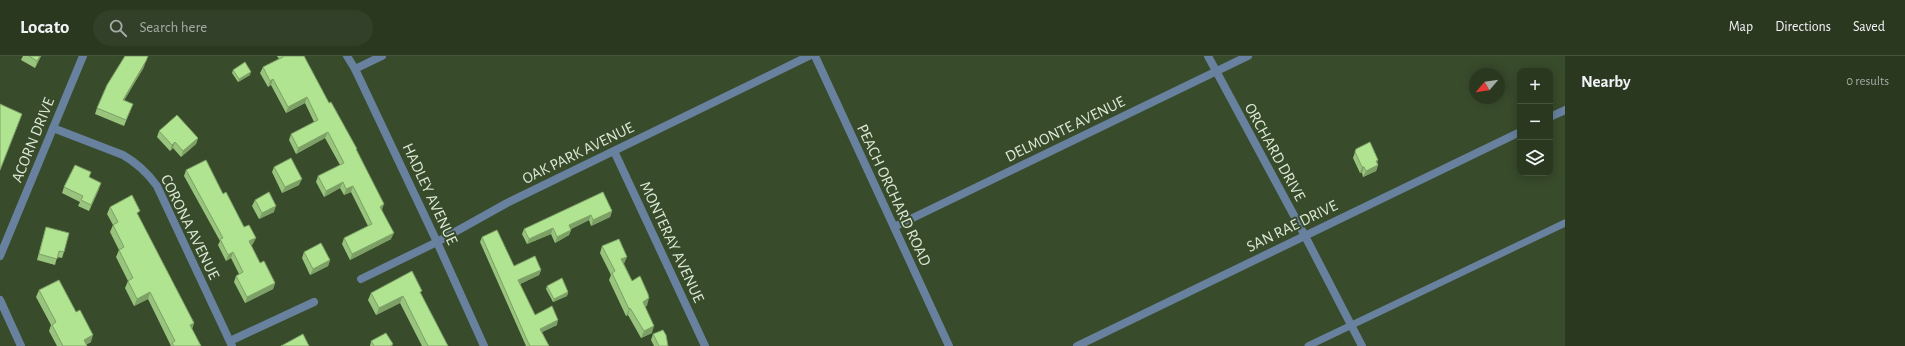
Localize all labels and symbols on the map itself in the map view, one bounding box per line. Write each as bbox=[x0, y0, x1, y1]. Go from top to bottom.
north arrow bbox=[1469, 68, 1505, 104]
street label: DELMONTE AVENUE bbox=[1003, 93, 1127, 165]
street label: ACORN DRIVE bbox=[9, 95, 57, 185]
street label: ORCHARD DRIVE bbox=[1242, 100, 1309, 204]
street label: OAK PARK AVENUE bbox=[520, 119, 637, 187]
street label: PEACH ORCHARD ROAD bbox=[854, 122, 934, 268]
street label: HADLEY AVENUE bbox=[399, 141, 461, 248]
street label: CORONA AVENUE bbox=[158, 172, 222, 282]
street label: MONTERAY AVENUE bbox=[637, 179, 707, 305]
street label: SAN RAE DRIVE bbox=[1244, 197, 1340, 255]

